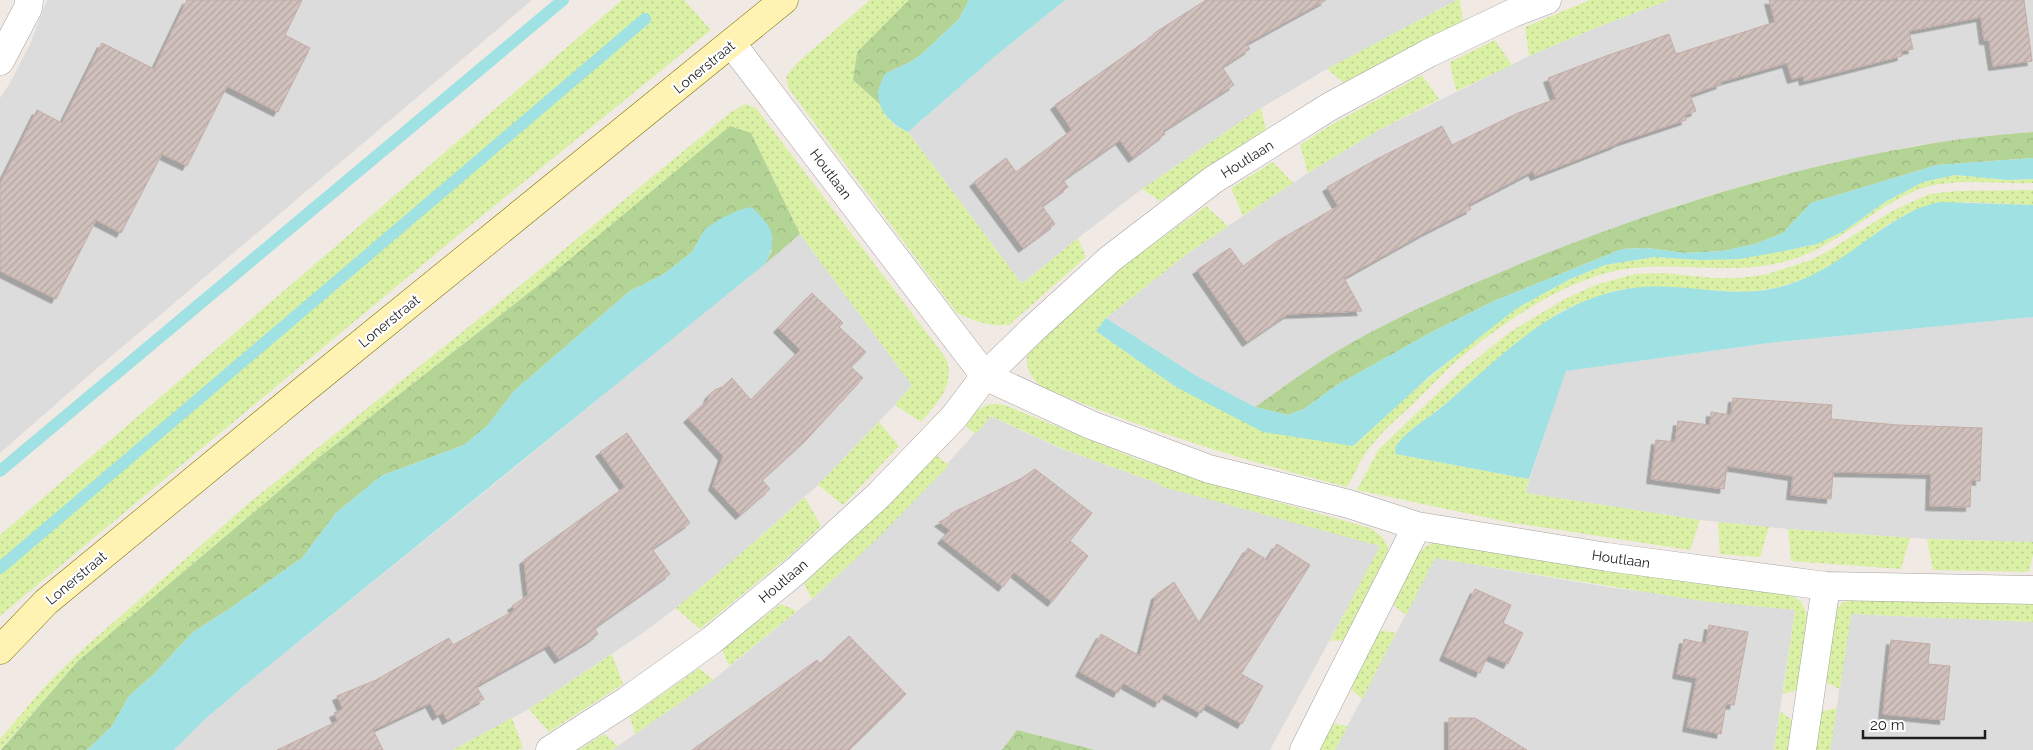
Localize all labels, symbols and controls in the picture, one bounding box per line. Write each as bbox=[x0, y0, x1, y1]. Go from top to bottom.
street label: Lonerstraat bbox=[670, 37, 738, 96]
street label: Houtlaan bbox=[1218, 137, 1276, 181]
street label: Houtlaan bbox=[807, 146, 855, 202]
street label: Lonerstraat bbox=[355, 291, 423, 350]
street label: Houtlaan bbox=[1591, 547, 1651, 571]
street label: Lonerstraat bbox=[43, 548, 110, 608]
street label: Houtlaan bbox=[755, 556, 811, 606]
scale bar bbox=[1863, 708, 1986, 740]
text: 20 m bbox=[1870, 716, 1905, 734]

